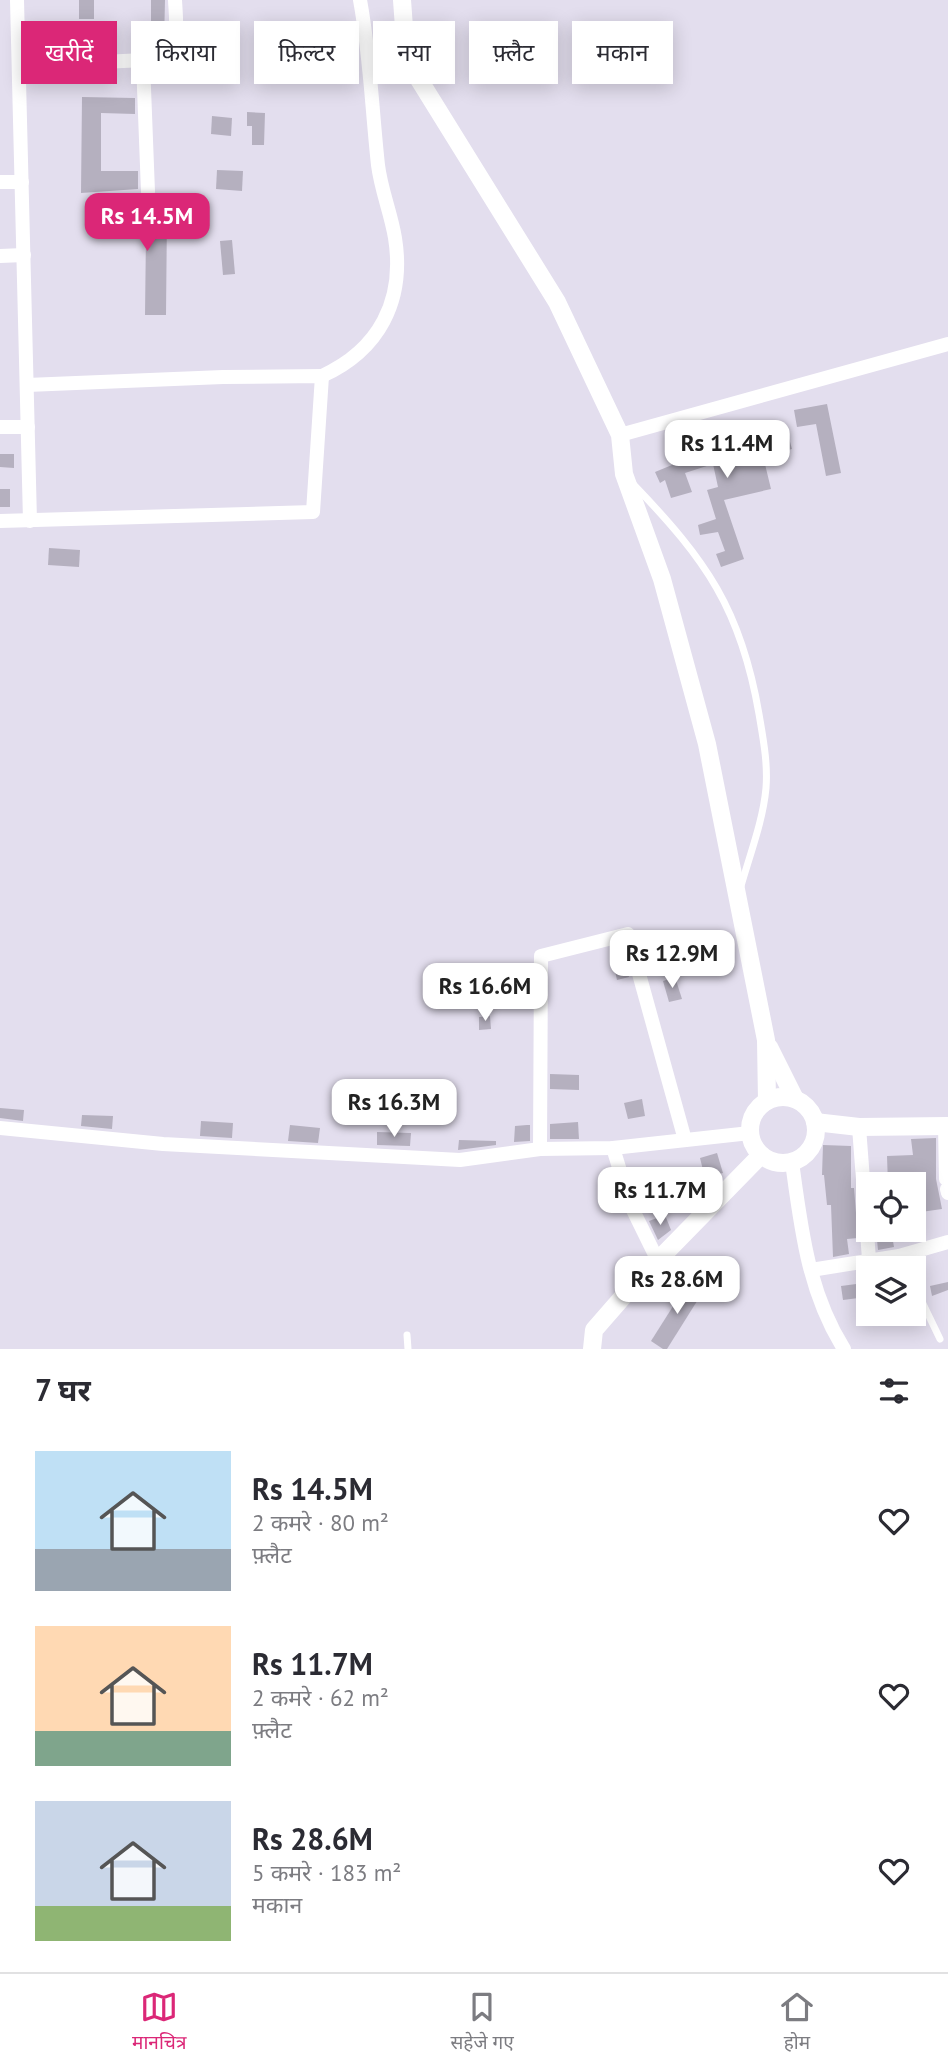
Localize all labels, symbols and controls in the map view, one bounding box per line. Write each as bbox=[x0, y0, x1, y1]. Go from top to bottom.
chip: खरीदें bbox=[21, 21, 117, 84]
chip: किराया bbox=[131, 21, 240, 84]
chip: फ़िल्टर bbox=[254, 21, 359, 84]
chip: नया bbox=[373, 21, 455, 84]
chip: फ़्लैट bbox=[469, 21, 558, 84]
chip: मकान bbox=[572, 21, 673, 84]
pin: Rs 14.5M bbox=[75, 194, 219, 253]
text: Rs 14.5M bbox=[101, 201, 193, 230]
pin: Rs 11.4M bbox=[655, 420, 799, 480]
text: Rs 11.4M bbox=[681, 428, 773, 457]
pin: Rs 12.9M bbox=[600, 930, 744, 990]
text: Rs 12.9M bbox=[626, 938, 718, 967]
pin: Rs 16.6M bbox=[413, 964, 557, 1023]
text: Rs 16.6M bbox=[439, 971, 531, 1000]
pin: Rs 16.3M bbox=[322, 1080, 466, 1139]
text: Rs 16.3M bbox=[348, 1087, 440, 1116]
pin: Rs 11.7M bbox=[588, 1168, 732, 1227]
map controls bbox=[856, 1172, 926, 1326]
button: locate bbox=[856, 1172, 926, 1242]
text: Rs 11.7M bbox=[614, 1175, 706, 1204]
pin: Rs 28.6M bbox=[605, 1256, 749, 1316]
button: layers bbox=[856, 1256, 926, 1326]
text: Rs 28.6M bbox=[631, 1264, 723, 1293]
text: 7 घर bbox=[35, 1370, 91, 1409]
icon: filters bbox=[875, 1372, 913, 1410]
text: Rs 14.5M bbox=[252, 1469, 373, 1508]
icon: home bbox=[91, 1479, 175, 1563]
icon: heart bbox=[875, 1502, 913, 1540]
text: 2 कमरे · 80 m² bbox=[252, 1508, 389, 1537]
text: फ़्लैट bbox=[252, 1540, 292, 1569]
text: Rs 11.7M bbox=[252, 1644, 373, 1683]
icon: home bbox=[91, 1654, 175, 1738]
icon: heart bbox=[875, 1677, 913, 1715]
text: 2 कमरे · 62 m² bbox=[252, 1683, 389, 1712]
text: फ़्लैट bbox=[252, 1715, 292, 1744]
text: Rs 28.6M bbox=[252, 1819, 373, 1858]
icon: home bbox=[91, 1829, 175, 1913]
icon: heart bbox=[875, 1852, 913, 1890]
text: 5 कमरे · 183 m² bbox=[252, 1858, 401, 1887]
text: मकान bbox=[252, 1890, 302, 1919]
tab: मानचित्र bbox=[132, 1988, 186, 2057]
tab: सहेजे गए bbox=[451, 1988, 514, 2057]
tab: होम bbox=[778, 1988, 816, 2057]

